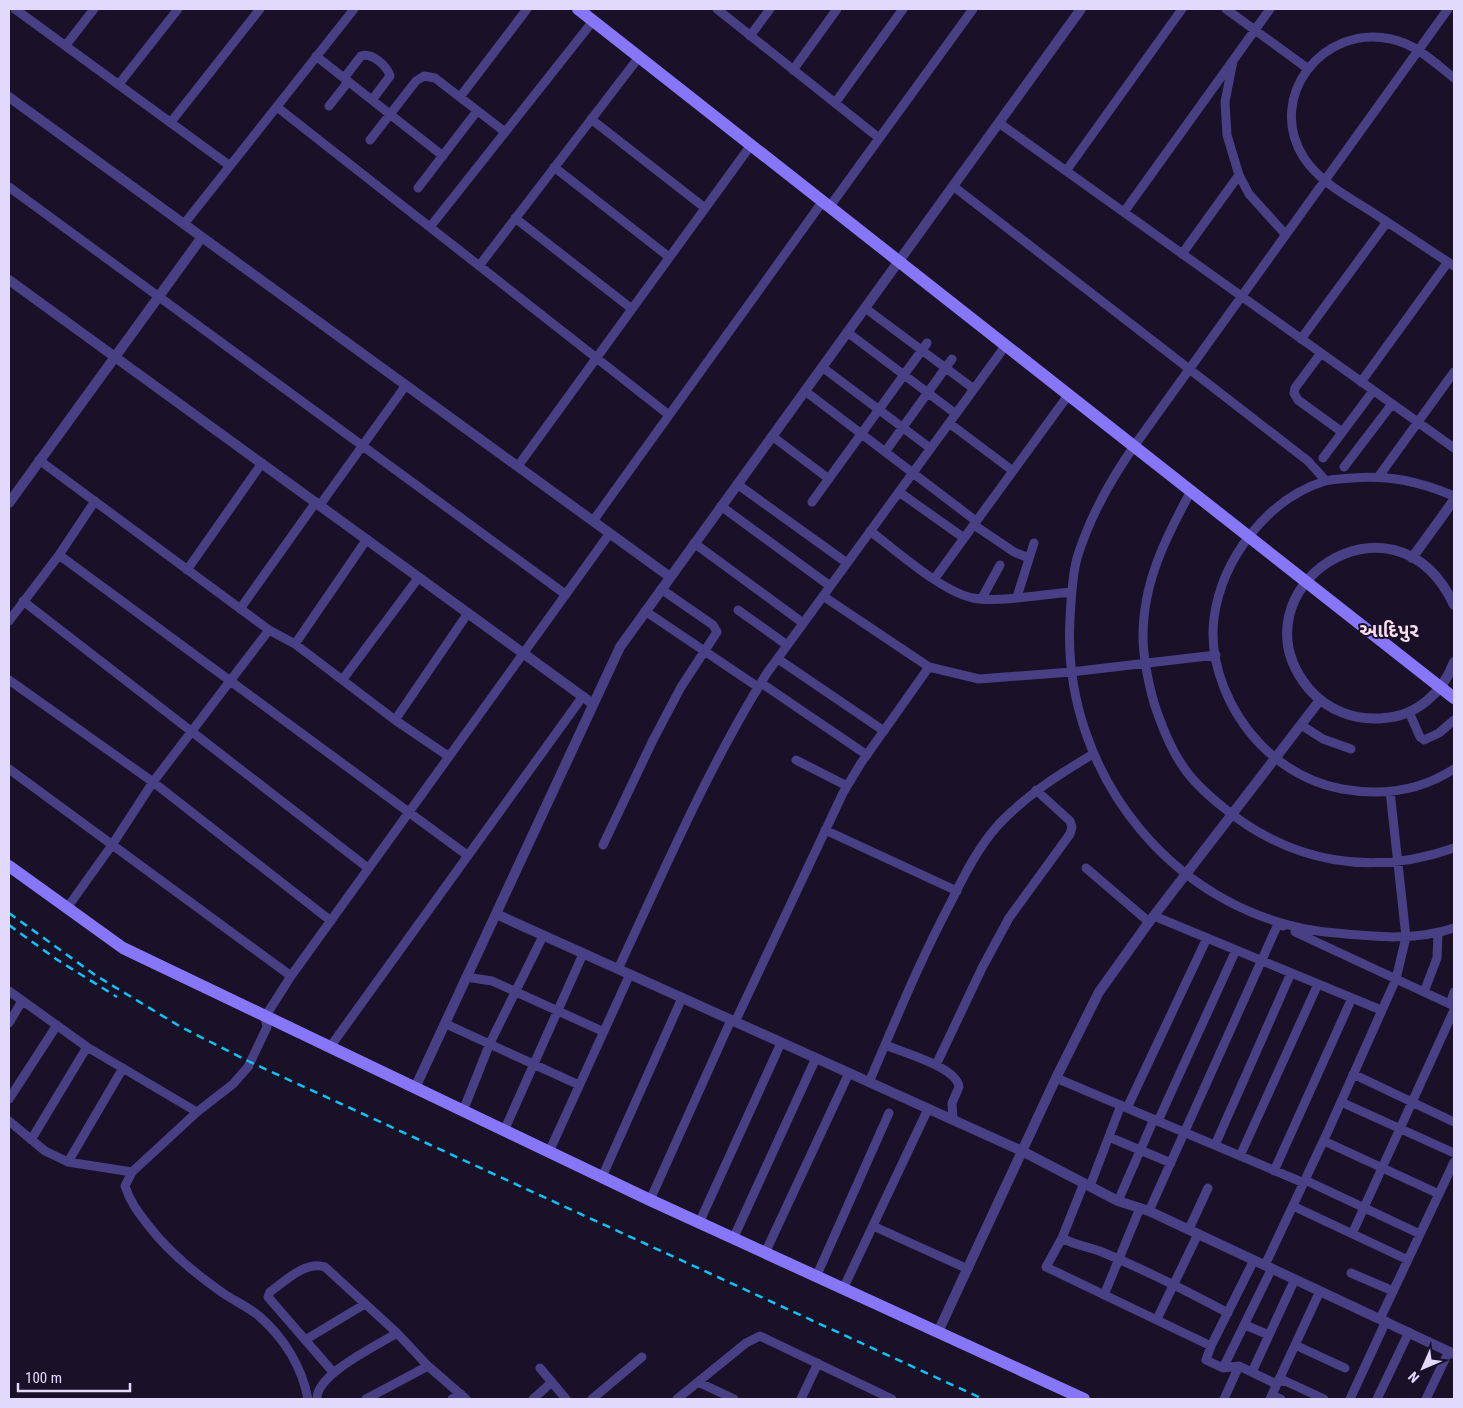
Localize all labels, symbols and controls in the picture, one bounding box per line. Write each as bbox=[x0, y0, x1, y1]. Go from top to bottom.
district label: આદિપુર bbox=[1359, 619, 1420, 642]
north arrow bbox=[1398, 1343, 1448, 1393]
scale bar bbox=[18, 1360, 130, 1392]
text: 100 m bbox=[25, 1369, 62, 1387]
text: N bbox=[1405, 1369, 1422, 1386]

